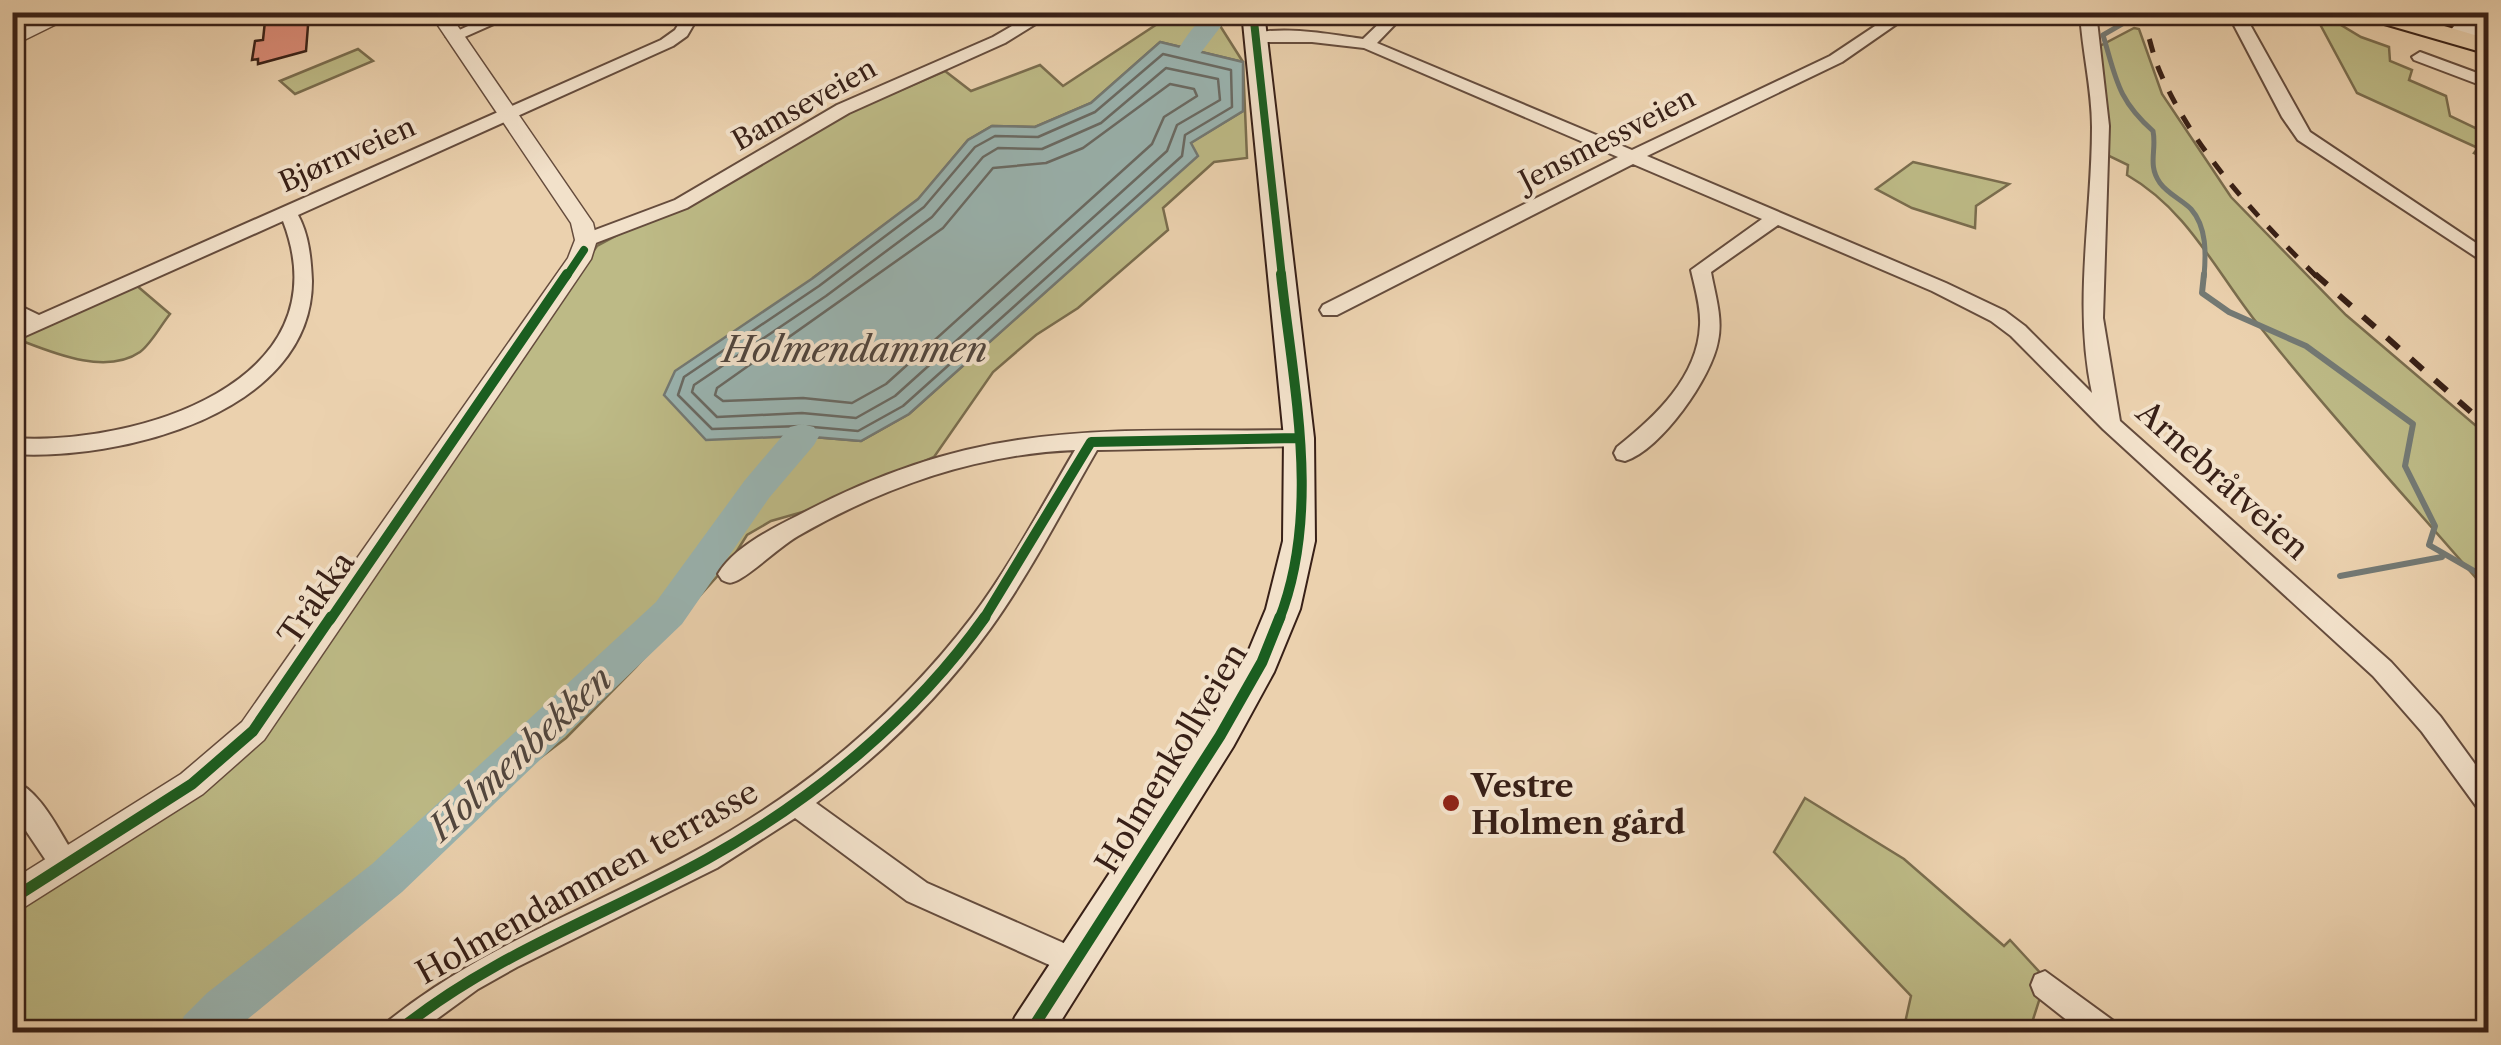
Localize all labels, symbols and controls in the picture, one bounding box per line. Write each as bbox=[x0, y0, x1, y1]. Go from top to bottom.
street label: Bamseveien bbox=[726, 50, 882, 158]
street label: Jensmessveien bbox=[1510, 80, 1701, 200]
street label: Bjørnveien bbox=[274, 109, 420, 199]
water label: Holmendammen bbox=[720, 328, 987, 371]
street label: Arnebråtveien bbox=[2128, 392, 2317, 567]
street label: Tråkka bbox=[270, 544, 362, 652]
street label: Holmenkollveien bbox=[1087, 636, 1255, 880]
water label: Holmenbekken bbox=[417, 657, 621, 851]
place label: Vestre Holmen gård bbox=[1470, 766, 1686, 842]
street label: Holmendammen terrasse bbox=[409, 772, 765, 992]
marker: Vestre Holmen gård bbox=[1440, 792, 1462, 814]

